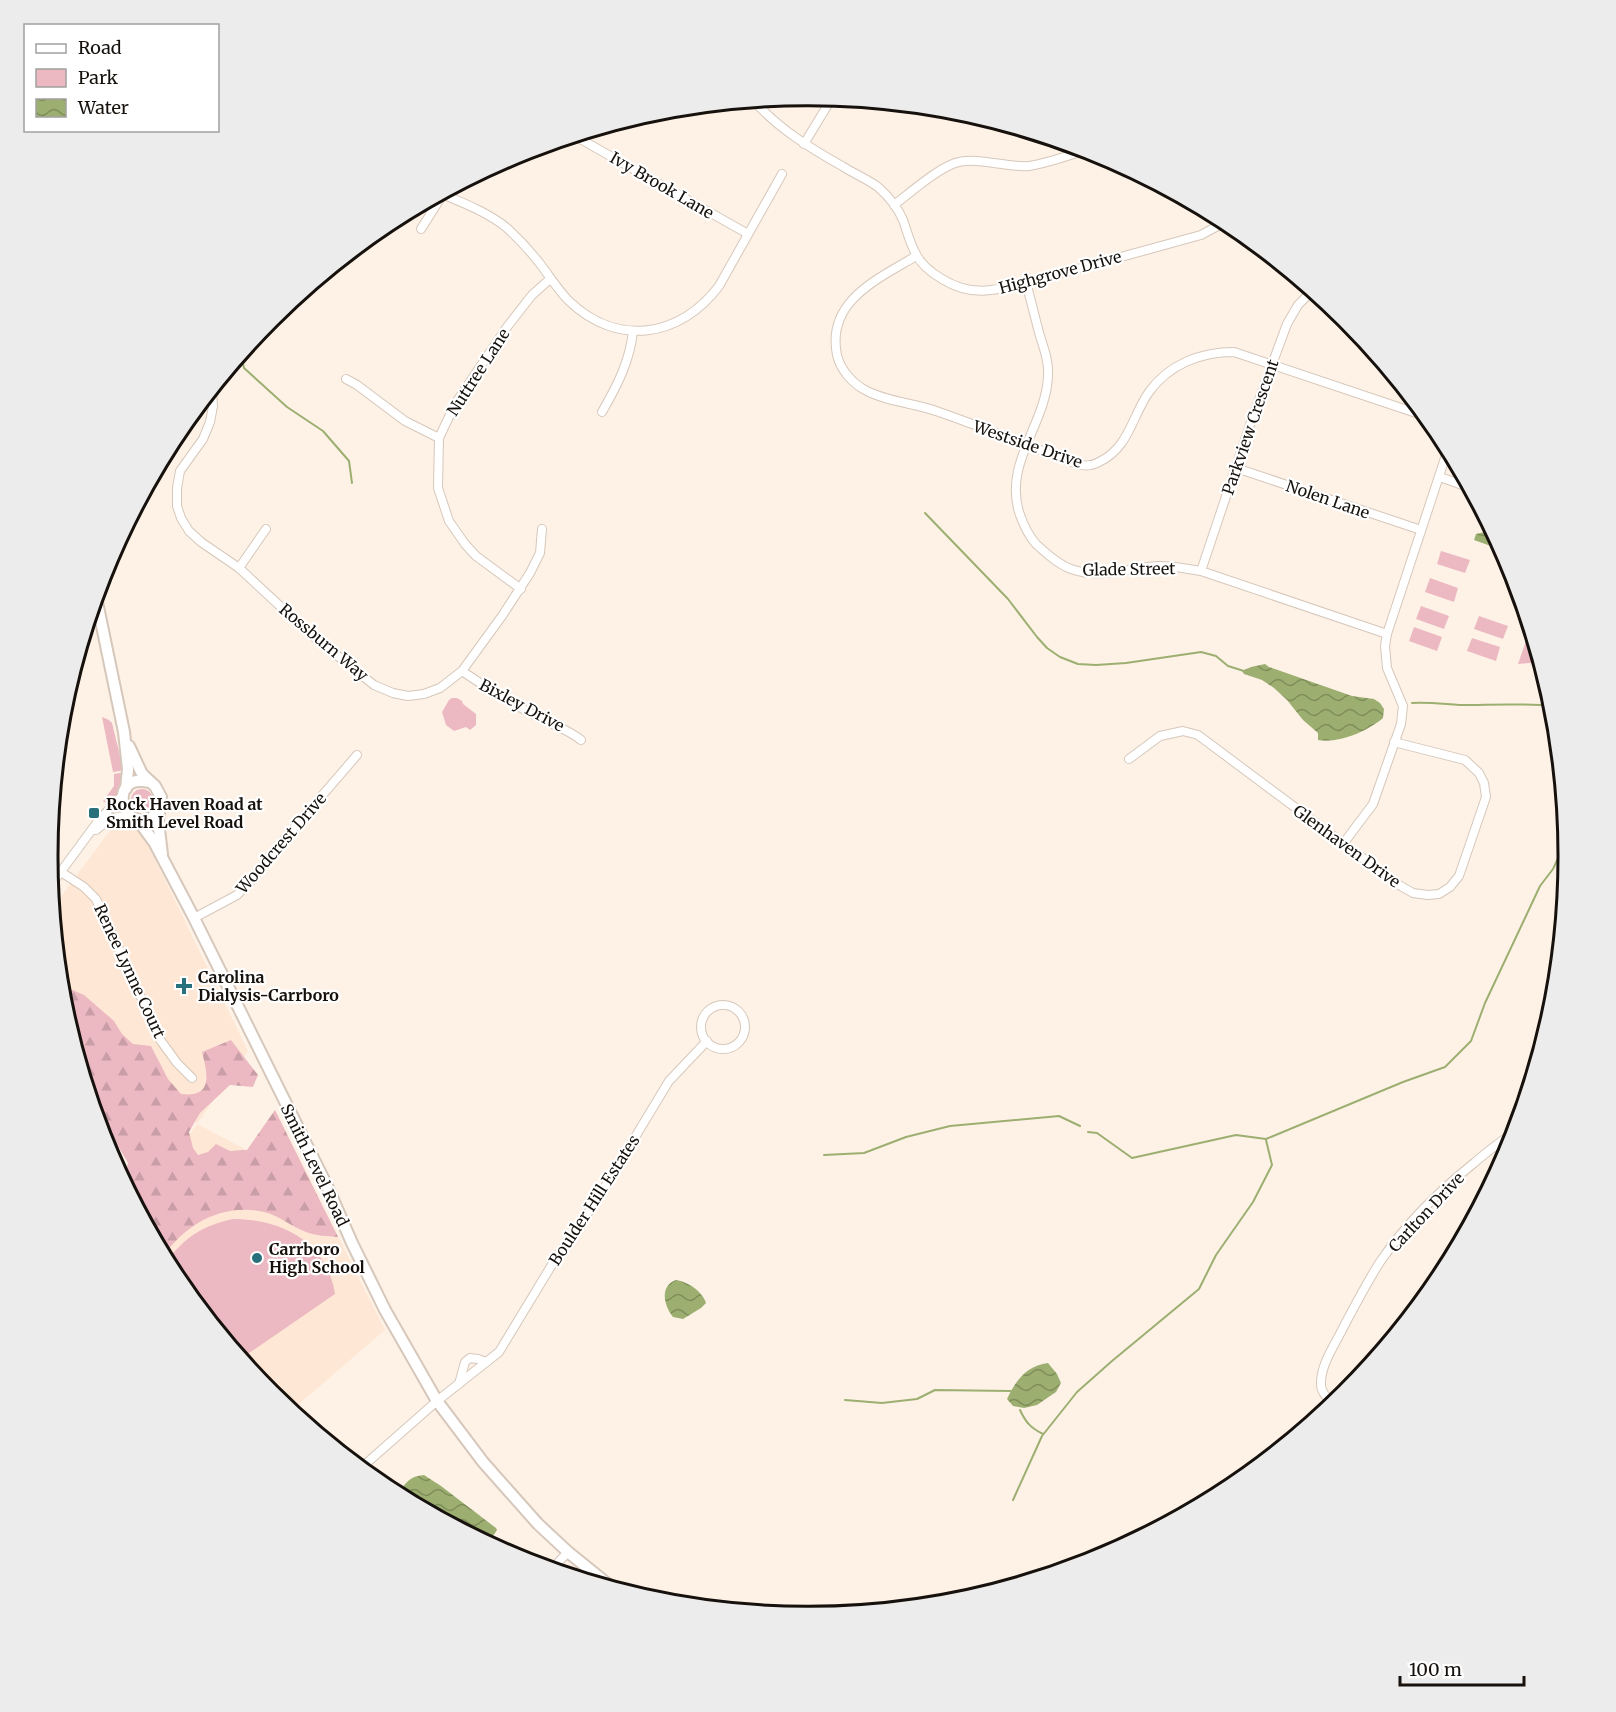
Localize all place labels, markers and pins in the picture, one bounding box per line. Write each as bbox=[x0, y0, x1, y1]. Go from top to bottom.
place label: Rock Haven Road at Smith Level Road bbox=[106, 794, 263, 832]
marker: Rock Haven Road at Smith Level Road bbox=[87, 806, 101, 820]
place label: Carolina Dialysis-Carrboro bbox=[198, 967, 339, 1005]
marker: Carolina Dialysis-Carrboro bbox=[175, 977, 193, 995]
place label: Carrboro High School bbox=[269, 1239, 365, 1277]
marker: Carrboro High School bbox=[250, 1251, 264, 1265]

